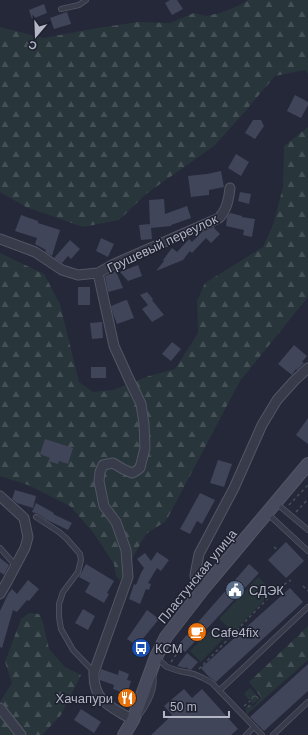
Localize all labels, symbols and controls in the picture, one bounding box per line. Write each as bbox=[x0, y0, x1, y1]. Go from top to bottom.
north arrow bbox=[16, 16, 56, 56]
text: С bbox=[27, 38, 38, 52]
street label: Грушевый переулок bbox=[105, 211, 220, 276]
street label: Пластунская улица bbox=[155, 526, 240, 626]
public building icon: СДЭК bbox=[224, 579, 246, 601]
place label: СДЭК bbox=[249, 583, 284, 598]
cafe icon: Cafe4fix bbox=[186, 621, 208, 643]
place label: Cafe4fix bbox=[211, 625, 259, 640]
bus stop icon: КСМ bbox=[130, 637, 152, 659]
place label: КСМ bbox=[155, 641, 183, 656]
restaurant icon: Хачапури bbox=[116, 687, 138, 709]
place label: Хачапури bbox=[55, 691, 113, 706]
scale bar bbox=[164, 693, 229, 719]
text: 50 m bbox=[170, 700, 197, 714]

